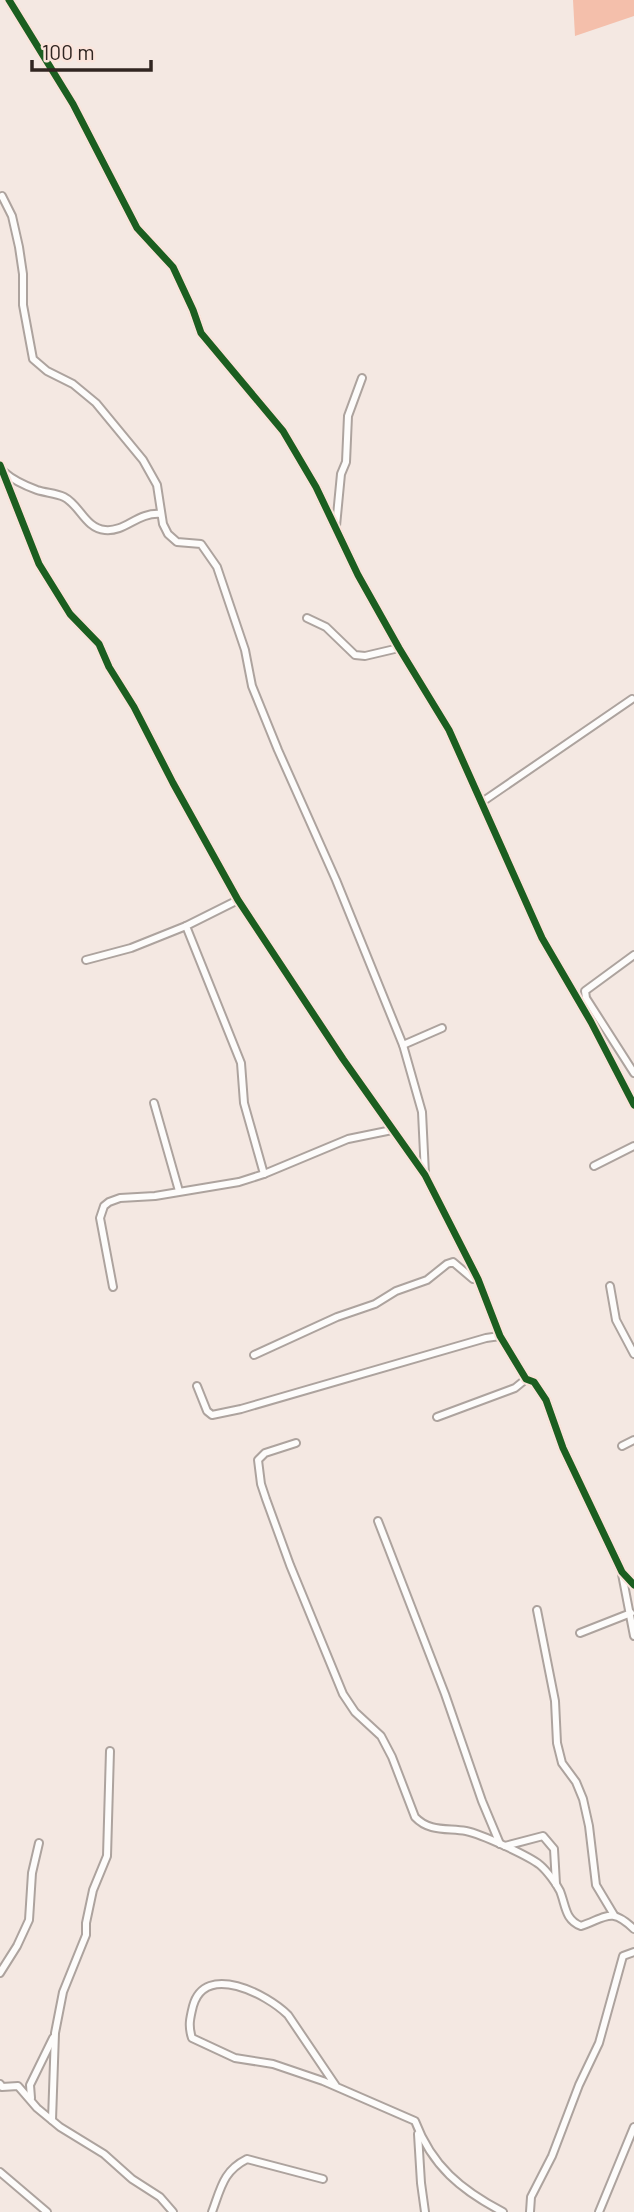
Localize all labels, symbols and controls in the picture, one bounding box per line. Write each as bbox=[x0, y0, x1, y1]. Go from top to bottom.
scale bar bbox=[32, 28, 150, 72]
text: 100 m bbox=[42, 39, 95, 64]

